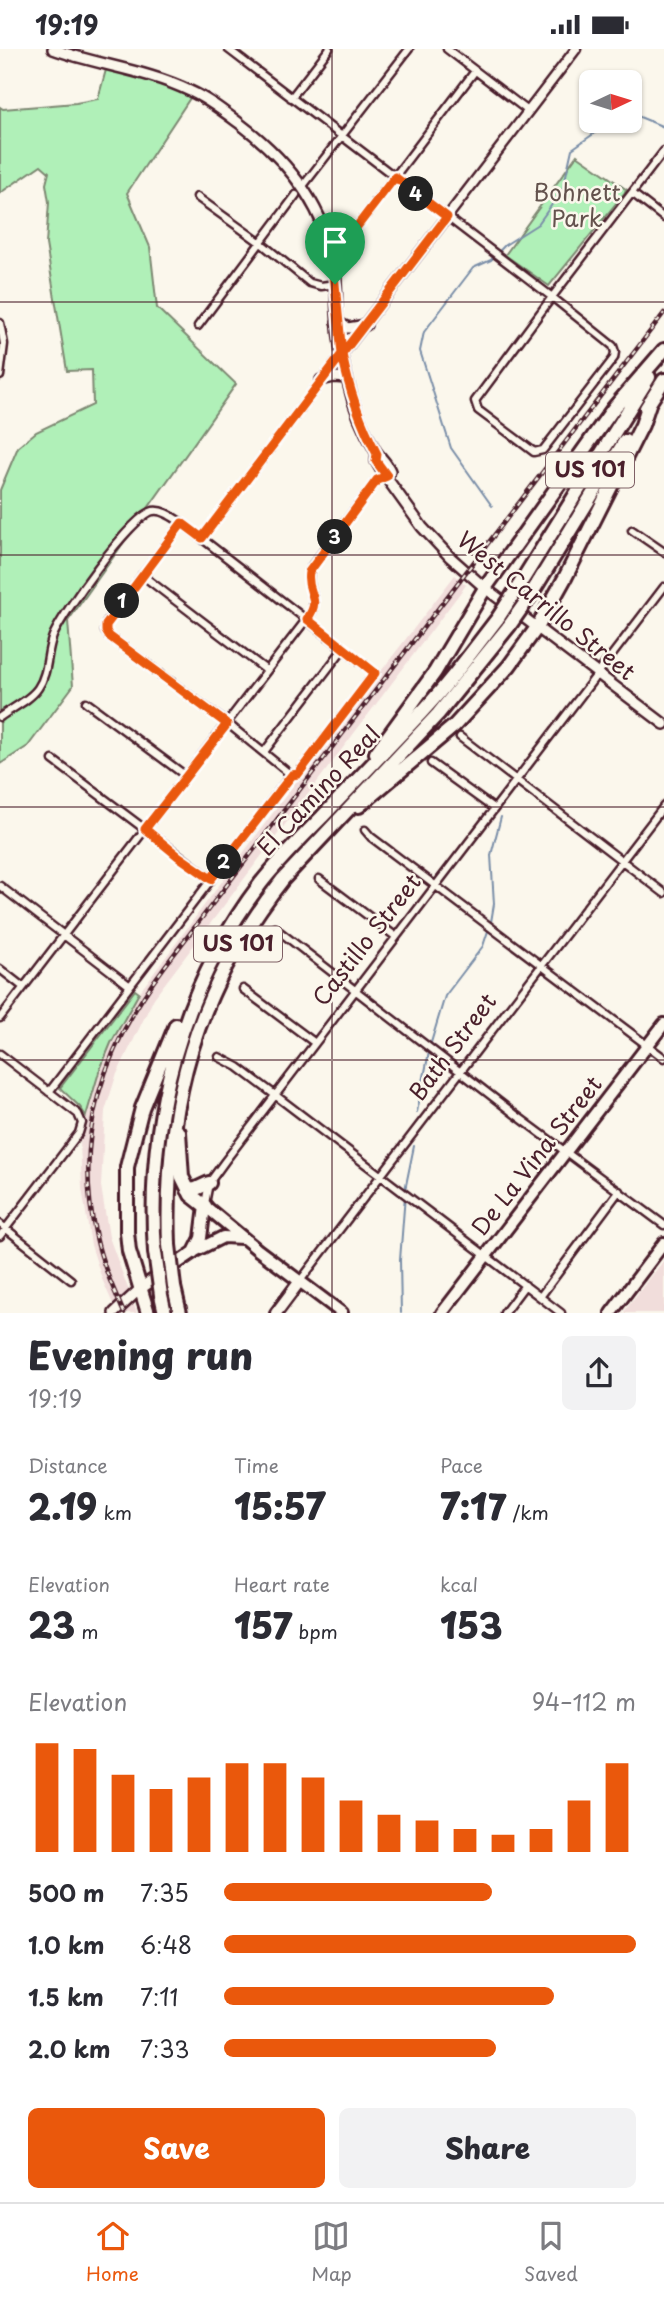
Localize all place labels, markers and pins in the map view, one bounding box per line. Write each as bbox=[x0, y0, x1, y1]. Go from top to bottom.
pin: 4 bbox=[398, 177, 434, 211]
pin bbox=[305, 212, 365, 284]
pin: 3 bbox=[318, 519, 352, 554]
pin: 1 bbox=[104, 583, 140, 619]
pin: 2 bbox=[206, 845, 242, 879]

